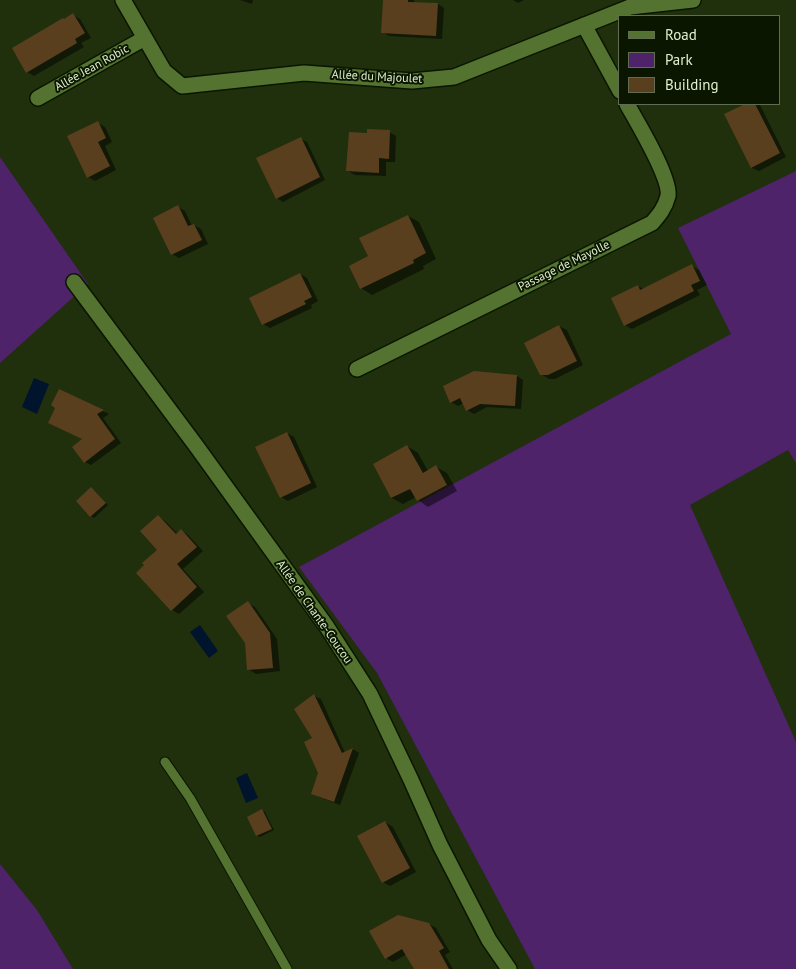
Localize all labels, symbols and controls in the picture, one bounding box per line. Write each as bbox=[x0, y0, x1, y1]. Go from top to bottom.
legend bbox=[618, 15, 781, 105]
text: Road bbox=[665, 25, 697, 44]
street label: Allée Jean Robic bbox=[52, 42, 132, 94]
text: Park bbox=[665, 50, 693, 69]
street label: Allée du Majoulet bbox=[331, 67, 423, 87]
text: Building bbox=[665, 75, 719, 94]
street label: Passage de Mayolle bbox=[516, 238, 612, 294]
street label: Allée de Chante-Coucou bbox=[273, 558, 355, 666]

